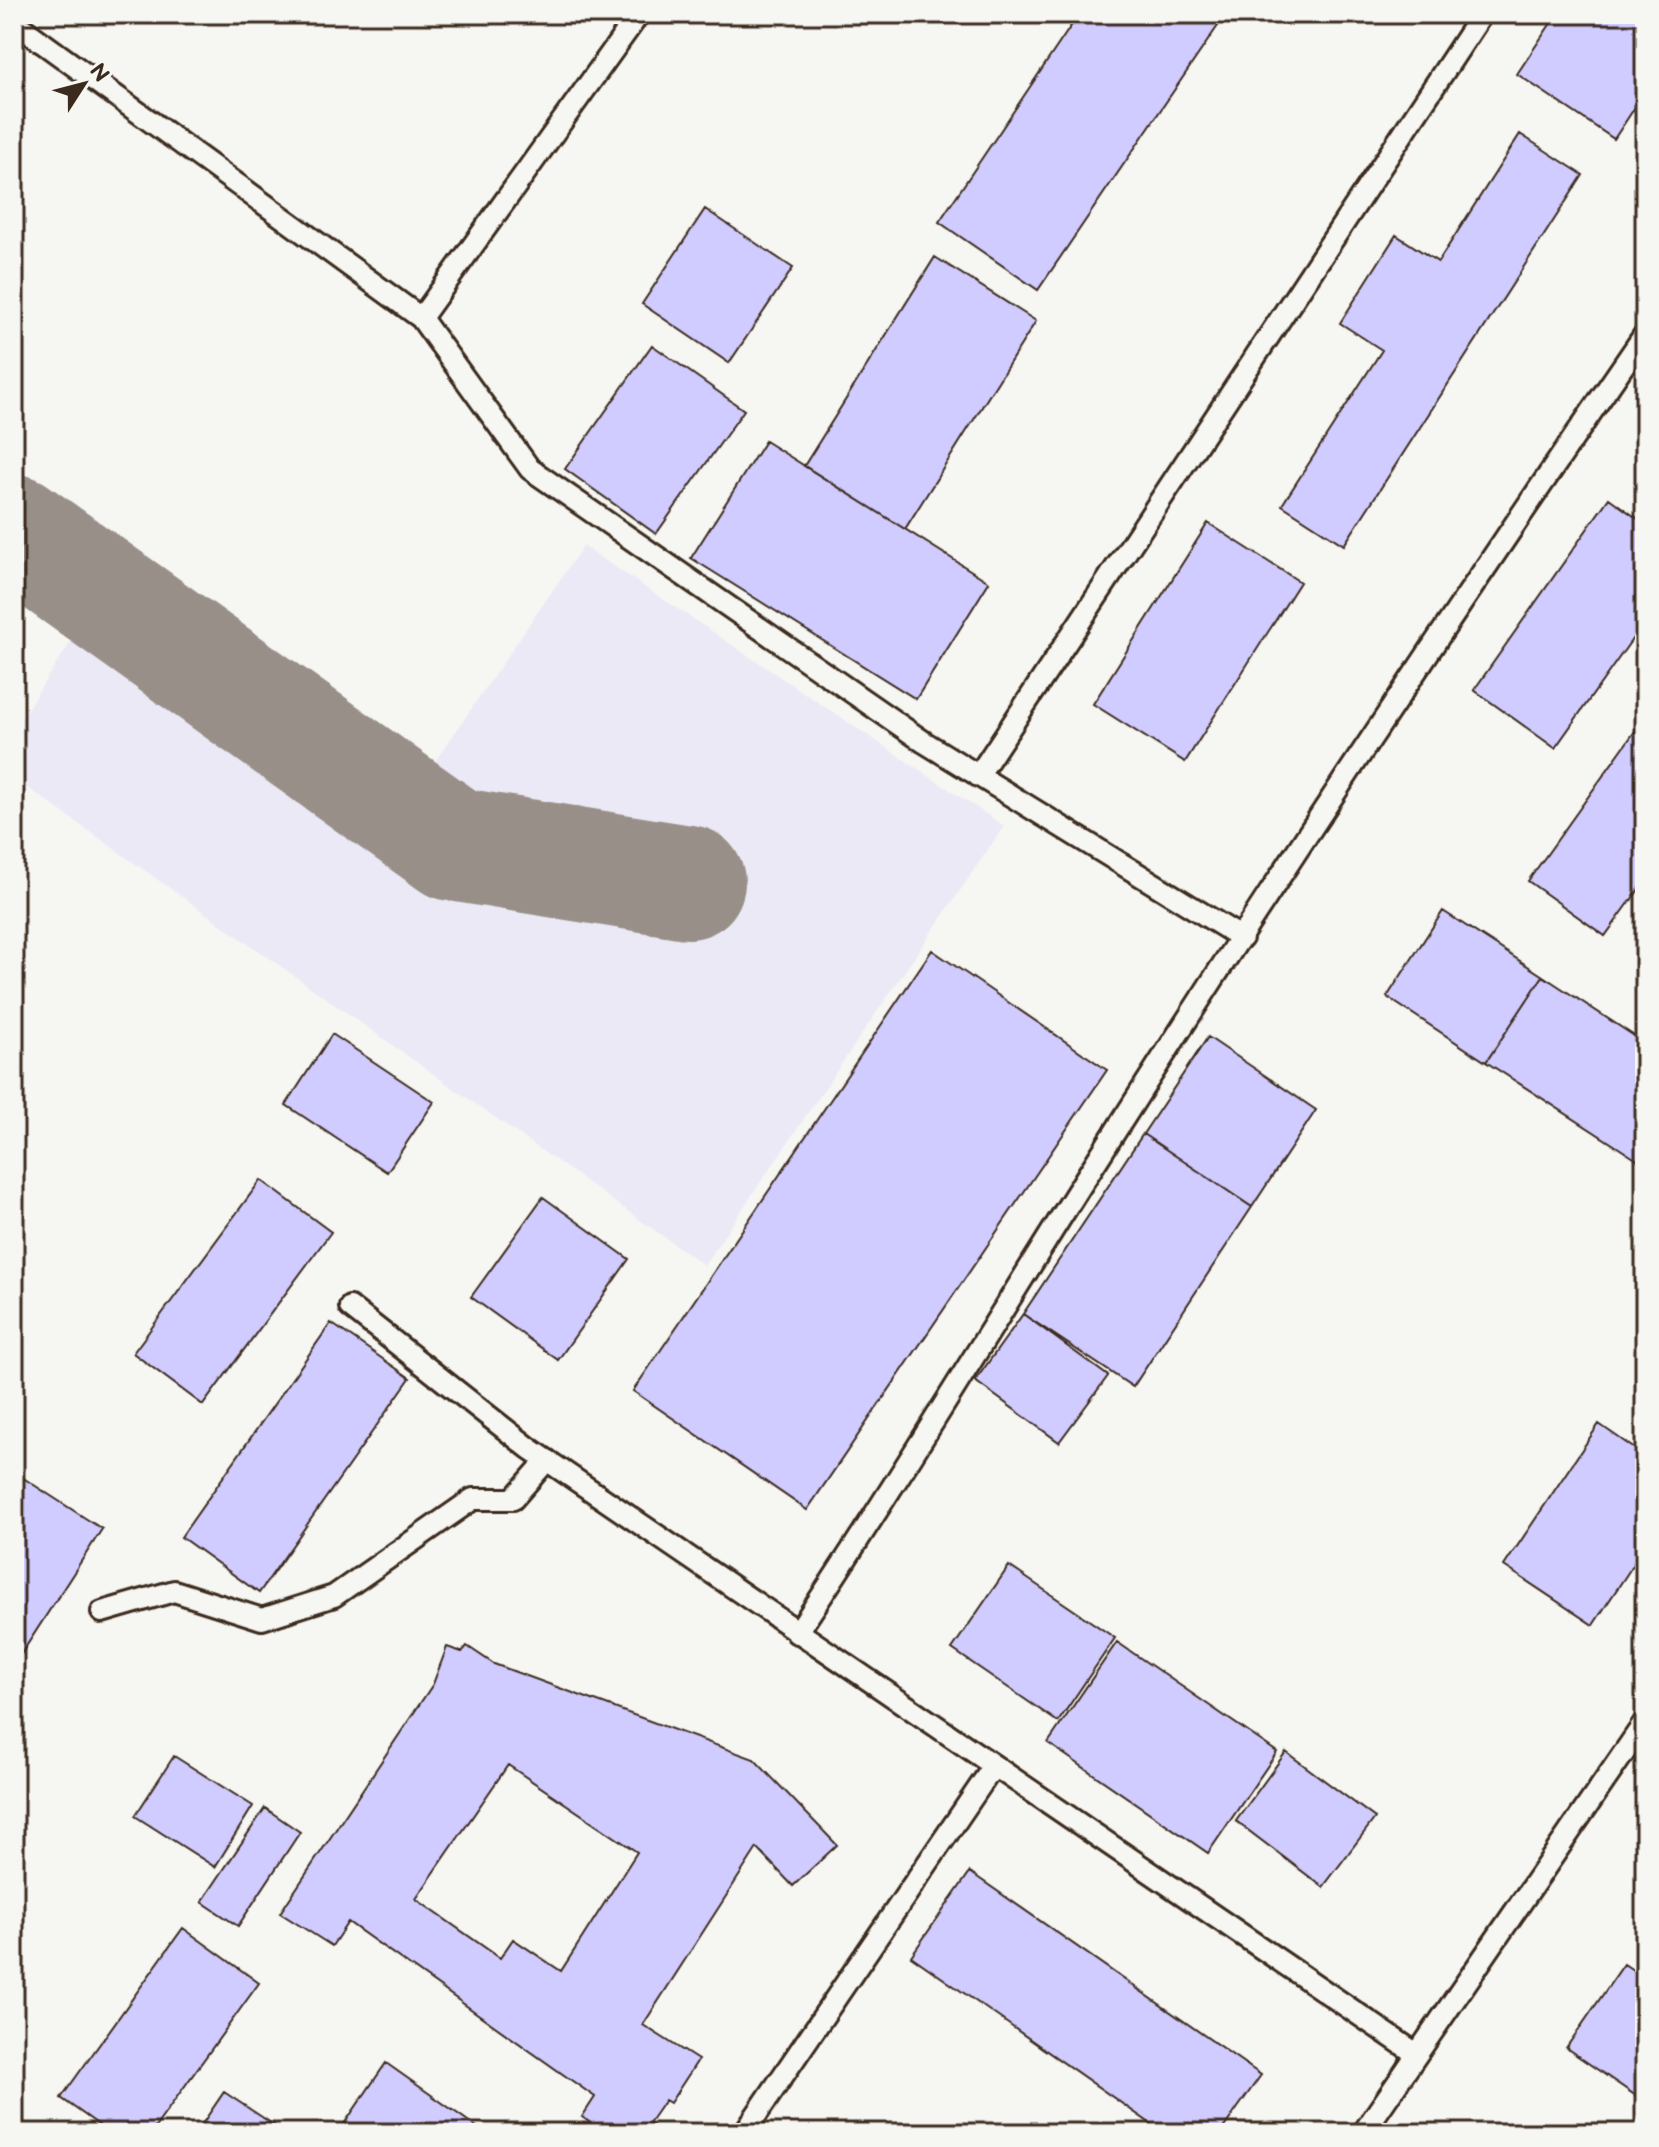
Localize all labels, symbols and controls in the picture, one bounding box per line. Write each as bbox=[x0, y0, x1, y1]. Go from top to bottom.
north arrow bbox=[44, 44, 124, 124]
text: N bbox=[83, 59, 115, 88]

